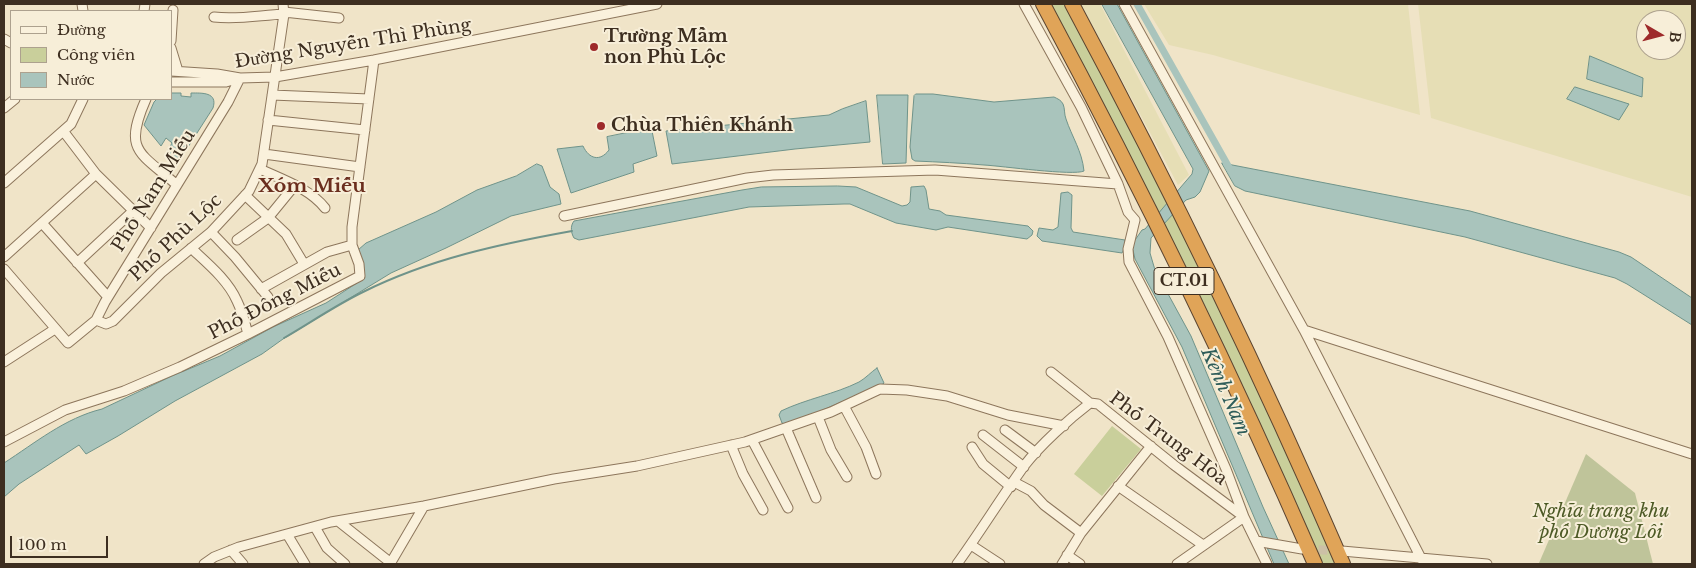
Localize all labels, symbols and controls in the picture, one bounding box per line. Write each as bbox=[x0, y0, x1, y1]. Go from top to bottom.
legend bbox=[10, 10, 172, 100]
north arrow bbox=[1636, 10, 1686, 60]
street label: Đường Nguyễn Thì Phùng bbox=[233, 15, 473, 73]
text: Đường bbox=[57, 20, 106, 39]
place label: Trường Mầm non Phù Lộc bbox=[604, 26, 728, 68]
text: B bbox=[1665, 30, 1685, 44]
marker: Trường Mầm non Phù Lộc bbox=[588, 41, 600, 53]
text: Công viên bbox=[57, 45, 135, 64]
text: Nước bbox=[57, 70, 95, 89]
place label: Chùa Thiên Khánh bbox=[611, 115, 793, 137]
marker: Chùa Thiên Khánh bbox=[595, 120, 607, 132]
street label: Phố Nam Miếu bbox=[108, 126, 200, 256]
district label: Xóm Miếu bbox=[258, 176, 366, 198]
street label: Phố Phù Lộc bbox=[125, 190, 227, 286]
street label: Phố Đông Miếu bbox=[205, 259, 345, 345]
road number: CT.01 bbox=[1154, 268, 1214, 294]
water label: Kênh Nam bbox=[1195, 344, 1255, 440]
street label: Phố Trung Hòa bbox=[1105, 388, 1231, 490]
park label: Nghĩa trang khu phố Dương Lôi bbox=[1532, 501, 1670, 544]
scale bar bbox=[12, 526, 110, 558]
text: 100 m bbox=[18, 535, 67, 554]

